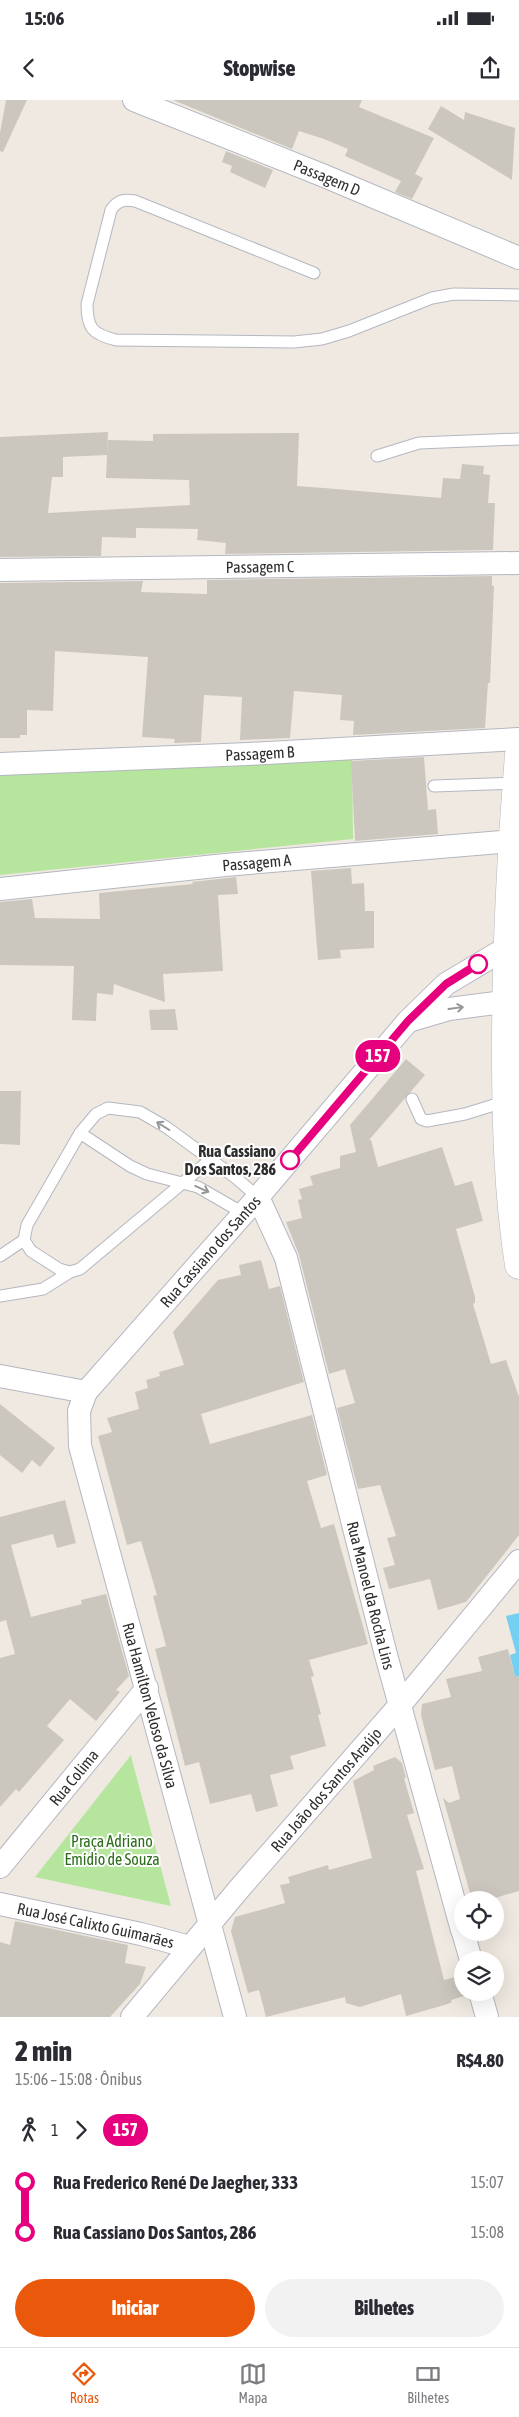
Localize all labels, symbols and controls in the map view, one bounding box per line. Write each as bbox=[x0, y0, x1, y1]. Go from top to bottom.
text: 15:06 bbox=[25, 7, 64, 29]
icon: back bbox=[15, 54, 43, 82]
icon: share bbox=[476, 54, 504, 82]
text: Stopwise bbox=[224, 55, 295, 81]
street label: Passagem D bbox=[291, 156, 363, 199]
street label: Passagem C bbox=[226, 557, 294, 576]
street label: Passagem B bbox=[225, 742, 295, 764]
street label: Passagem A bbox=[221, 850, 292, 874]
unlabelled marker bbox=[468, 954, 488, 974]
one-way arrow bbox=[447, 1003, 463, 1013]
line badge: 157 bbox=[349, 1040, 407, 1072]
text: 157 bbox=[365, 1045, 391, 1066]
one-way arrow bbox=[157, 1120, 171, 1130]
place label: Rua Cassiano Dos Santos, 286 bbox=[185, 1142, 276, 1178]
marker: Rua Cassiano Dos Santos, 286 bbox=[280, 1150, 300, 1170]
one-way arrow bbox=[194, 1185, 209, 1195]
street label: Rua Cassiano dos Santos bbox=[156, 1192, 264, 1311]
street label: Rua Manoel da Rocha Lins bbox=[344, 1519, 399, 1672]
street label: Rua Hamilton Veloso da Silva bbox=[119, 1621, 181, 1790]
street label: Rua João dos Santos Araújo bbox=[267, 1724, 385, 1855]
street label: Rua Colima bbox=[45, 1746, 102, 1809]
park label: Praça Adriano Emídio de Souza bbox=[64, 1832, 160, 1868]
map controls bbox=[454, 1891, 504, 2001]
button: locate bbox=[454, 1891, 504, 1941]
street label: Rua José Calixto Guimarães bbox=[16, 1899, 176, 1951]
button: layers bbox=[454, 1951, 504, 2001]
text: 2 min bbox=[15, 2035, 72, 2067]
text: R$4.80 bbox=[456, 2049, 504, 2071]
text: 15:06 – 15:08 · Ônibus bbox=[15, 2070, 142, 2088]
icon: walk bbox=[15, 2116, 43, 2144]
icon: forward bbox=[67, 2116, 95, 2144]
text: 157 bbox=[113, 2119, 138, 2140]
text: 1 bbox=[51, 2121, 59, 2139]
text: Rua Frederico René De Jaegher, 333 bbox=[53, 2171, 298, 2193]
text: 15:07 bbox=[471, 2173, 504, 2191]
text: Rua Cassiano Dos Santos, 286 bbox=[53, 2221, 256, 2243]
text: 15:08 bbox=[471, 2223, 504, 2241]
button: Iniciar bbox=[15, 2279, 255, 2337]
button: Bilhetes bbox=[265, 2279, 504, 2337]
tab: Rotas bbox=[70, 2360, 99, 2406]
tab: Mapa bbox=[239, 2360, 268, 2406]
tab: Bilhetes bbox=[407, 2360, 449, 2406]

